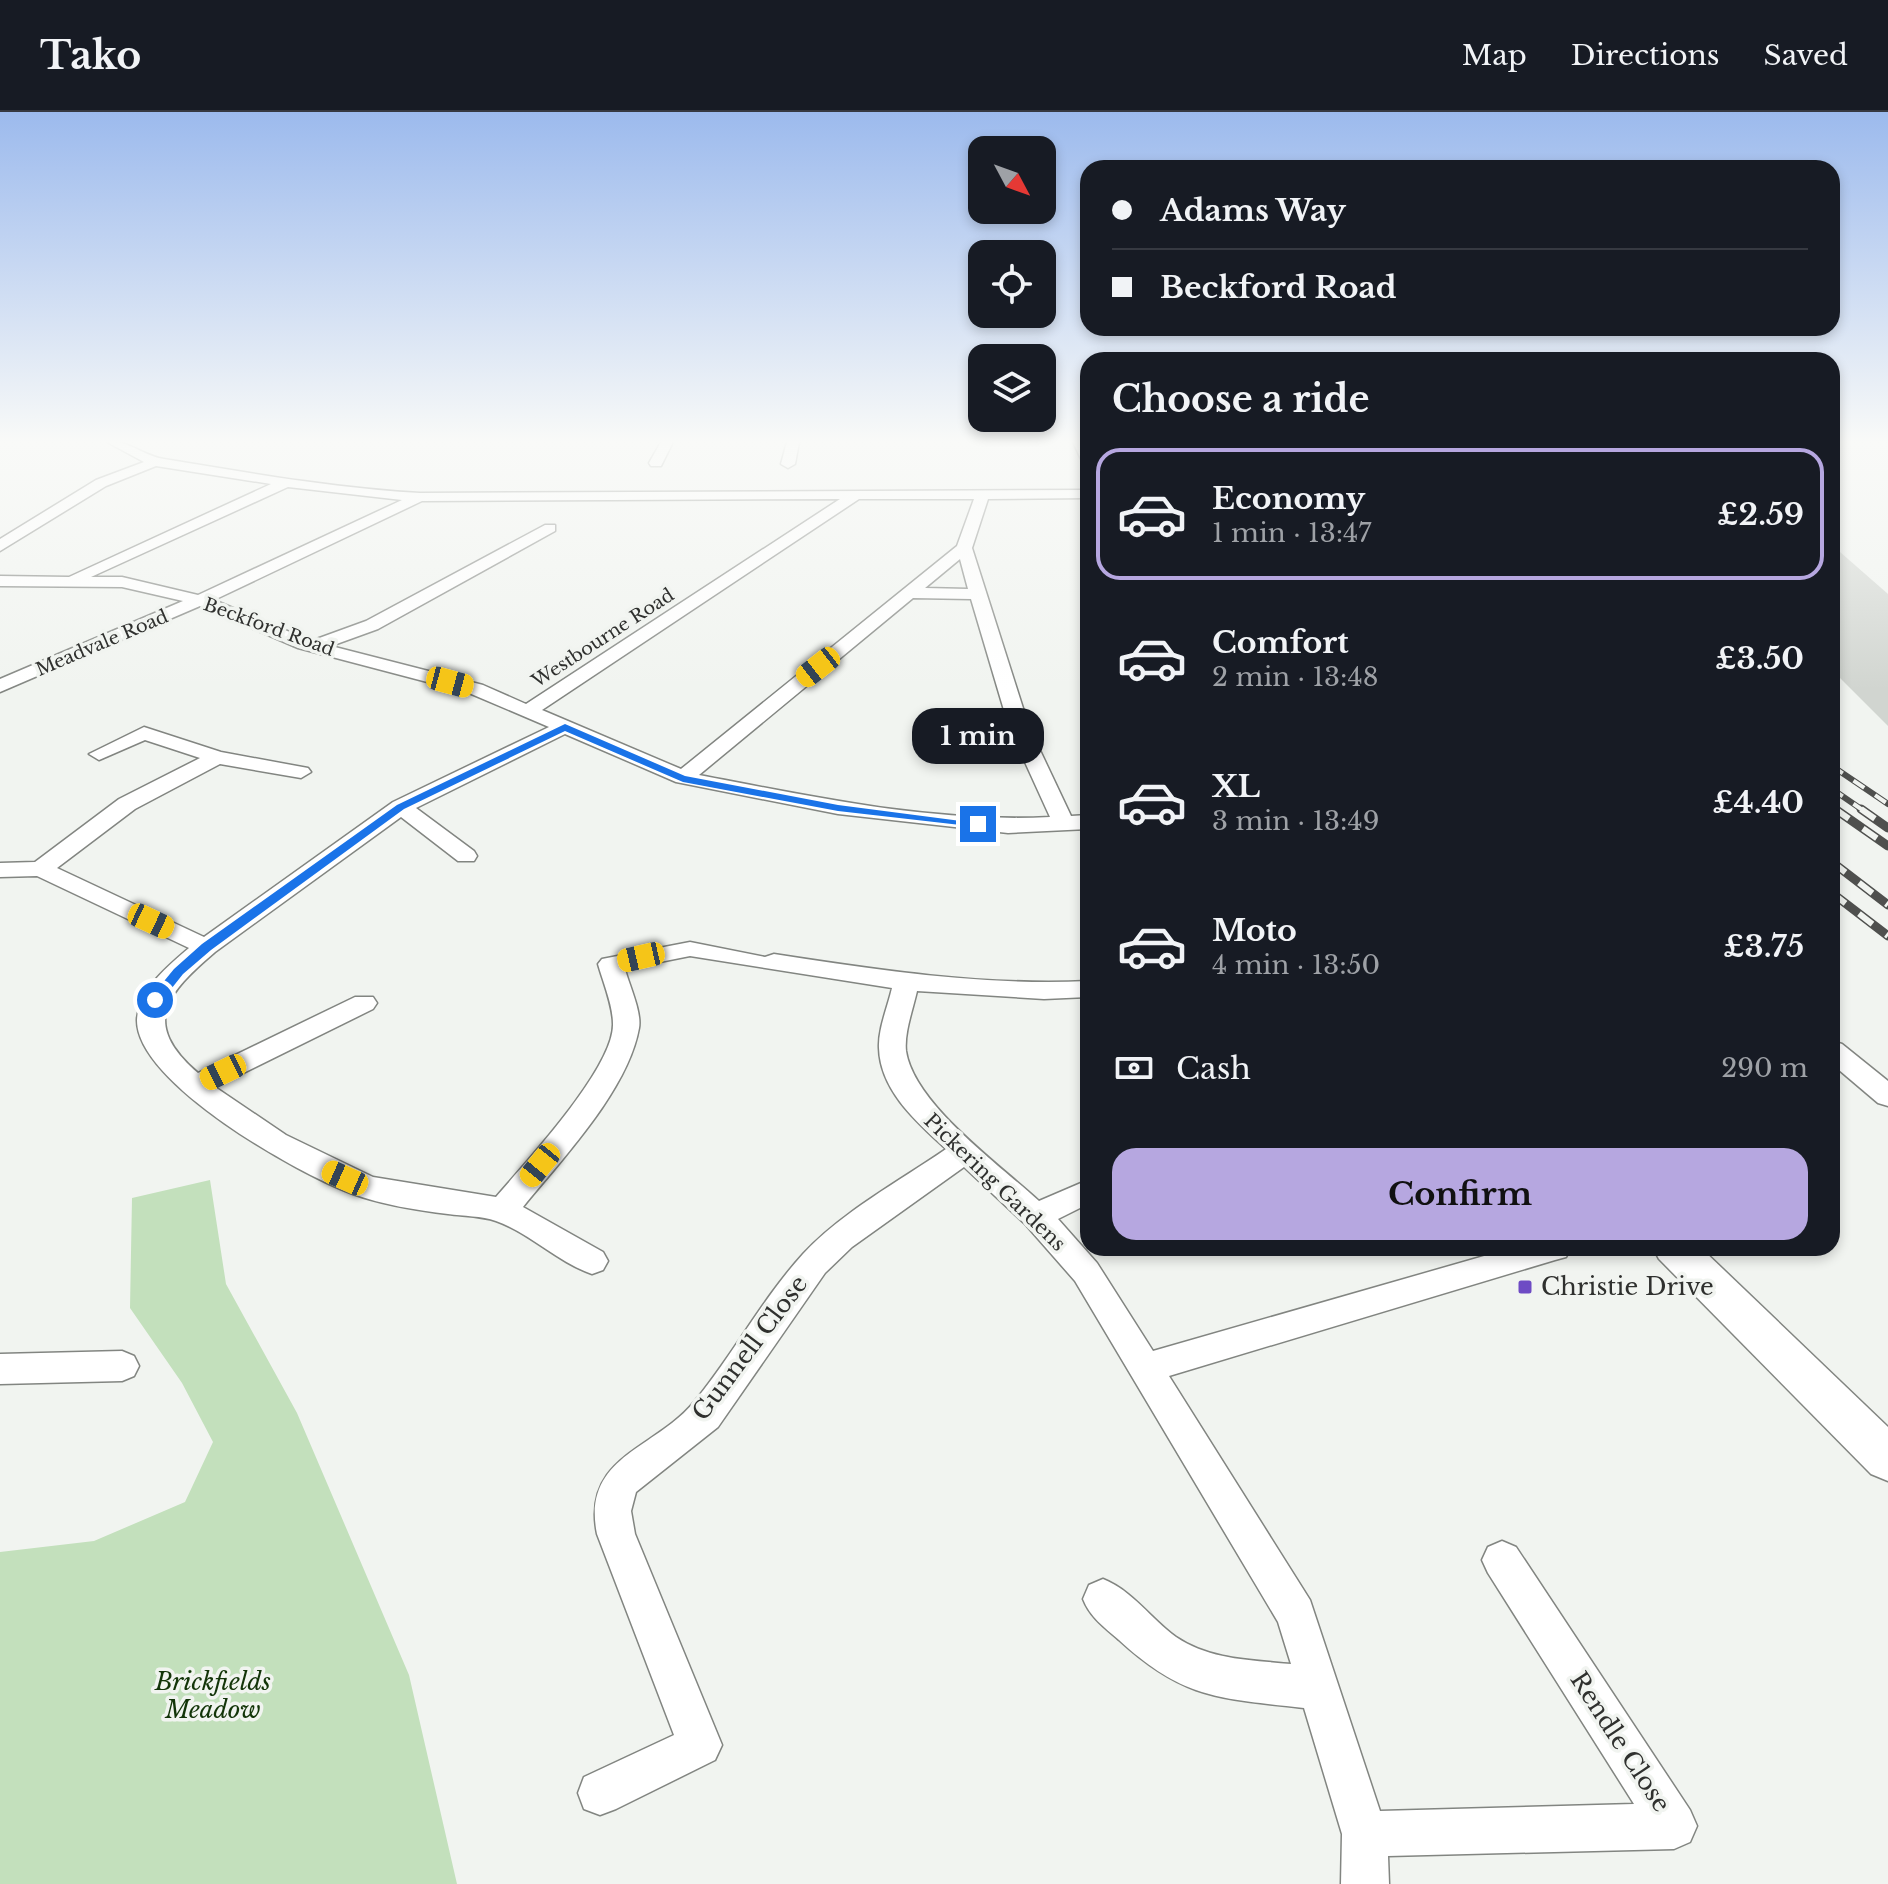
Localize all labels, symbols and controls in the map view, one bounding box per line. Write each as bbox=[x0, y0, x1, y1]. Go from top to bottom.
text: Tako bbox=[40, 32, 141, 79]
text: Map bbox=[1462, 38, 1527, 73]
text: Directions bbox=[1571, 38, 1720, 73]
text: Saved bbox=[1764, 38, 1848, 73]
north arrow bbox=[968, 136, 1056, 224]
map controls bbox=[968, 136, 1056, 432]
text: Adams Way bbox=[1160, 192, 1346, 229]
button: locate bbox=[968, 240, 1056, 328]
text: Beckford Road bbox=[1160, 269, 1397, 306]
button: layers bbox=[968, 344, 1056, 432]
text: Choose a ride bbox=[1112, 377, 1369, 422]
icon: car bbox=[1116, 478, 1188, 550]
text: Economy bbox=[1212, 480, 1365, 517]
text: £2.59 bbox=[1717, 496, 1804, 533]
text: 1 min · 13:47 bbox=[1212, 517, 1371, 549]
street label: Westbourne Road bbox=[527, 584, 678, 693]
street label: Beckford Road bbox=[201, 593, 337, 661]
street label: Meadvale Road bbox=[33, 605, 171, 681]
icon: car bbox=[1116, 622, 1188, 694]
text: Comfort bbox=[1212, 624, 1349, 661]
text: £3.50 bbox=[1715, 640, 1804, 677]
car bbox=[792, 643, 844, 691]
text: 2 min · 13:48 bbox=[1212, 661, 1378, 693]
car bbox=[424, 664, 476, 700]
callout: 1 min bbox=[912, 708, 1044, 764]
text: 1 min bbox=[940, 720, 1016, 752]
icon: car bbox=[1116, 766, 1188, 838]
text: XL bbox=[1212, 768, 1260, 805]
text: £4.40 bbox=[1712, 784, 1804, 821]
text: 3 min · 13:49 bbox=[1212, 805, 1379, 837]
route end bbox=[960, 806, 996, 842]
car bbox=[124, 900, 178, 942]
icon: car bbox=[1116, 910, 1188, 982]
text: Moto bbox=[1212, 912, 1297, 949]
text: £3.75 bbox=[1723, 928, 1804, 965]
car bbox=[615, 940, 667, 974]
text: 4 min · 13:50 bbox=[1212, 949, 1380, 981]
route start bbox=[137, 982, 173, 1018]
icon: cash bbox=[1112, 1046, 1156, 1090]
text: Cash bbox=[1176, 1050, 1251, 1087]
car bbox=[196, 1051, 250, 1093]
text: 290 m bbox=[1721, 1052, 1808, 1084]
street label: Pickering Gardens bbox=[919, 1108, 1071, 1256]
car bbox=[516, 1139, 564, 1191]
button: Confirm bbox=[1112, 1148, 1808, 1240]
car bbox=[318, 1157, 372, 1199]
street label: Gunnell Close bbox=[686, 1270, 813, 1426]
place label: Christie Drive bbox=[1541, 1272, 1714, 1301]
marker: Christie Drive bbox=[1516, 1278, 1534, 1296]
street label: Rendle Close bbox=[1564, 1666, 1676, 1817]
park label: Brickfields Meadow bbox=[154, 1667, 271, 1724]

